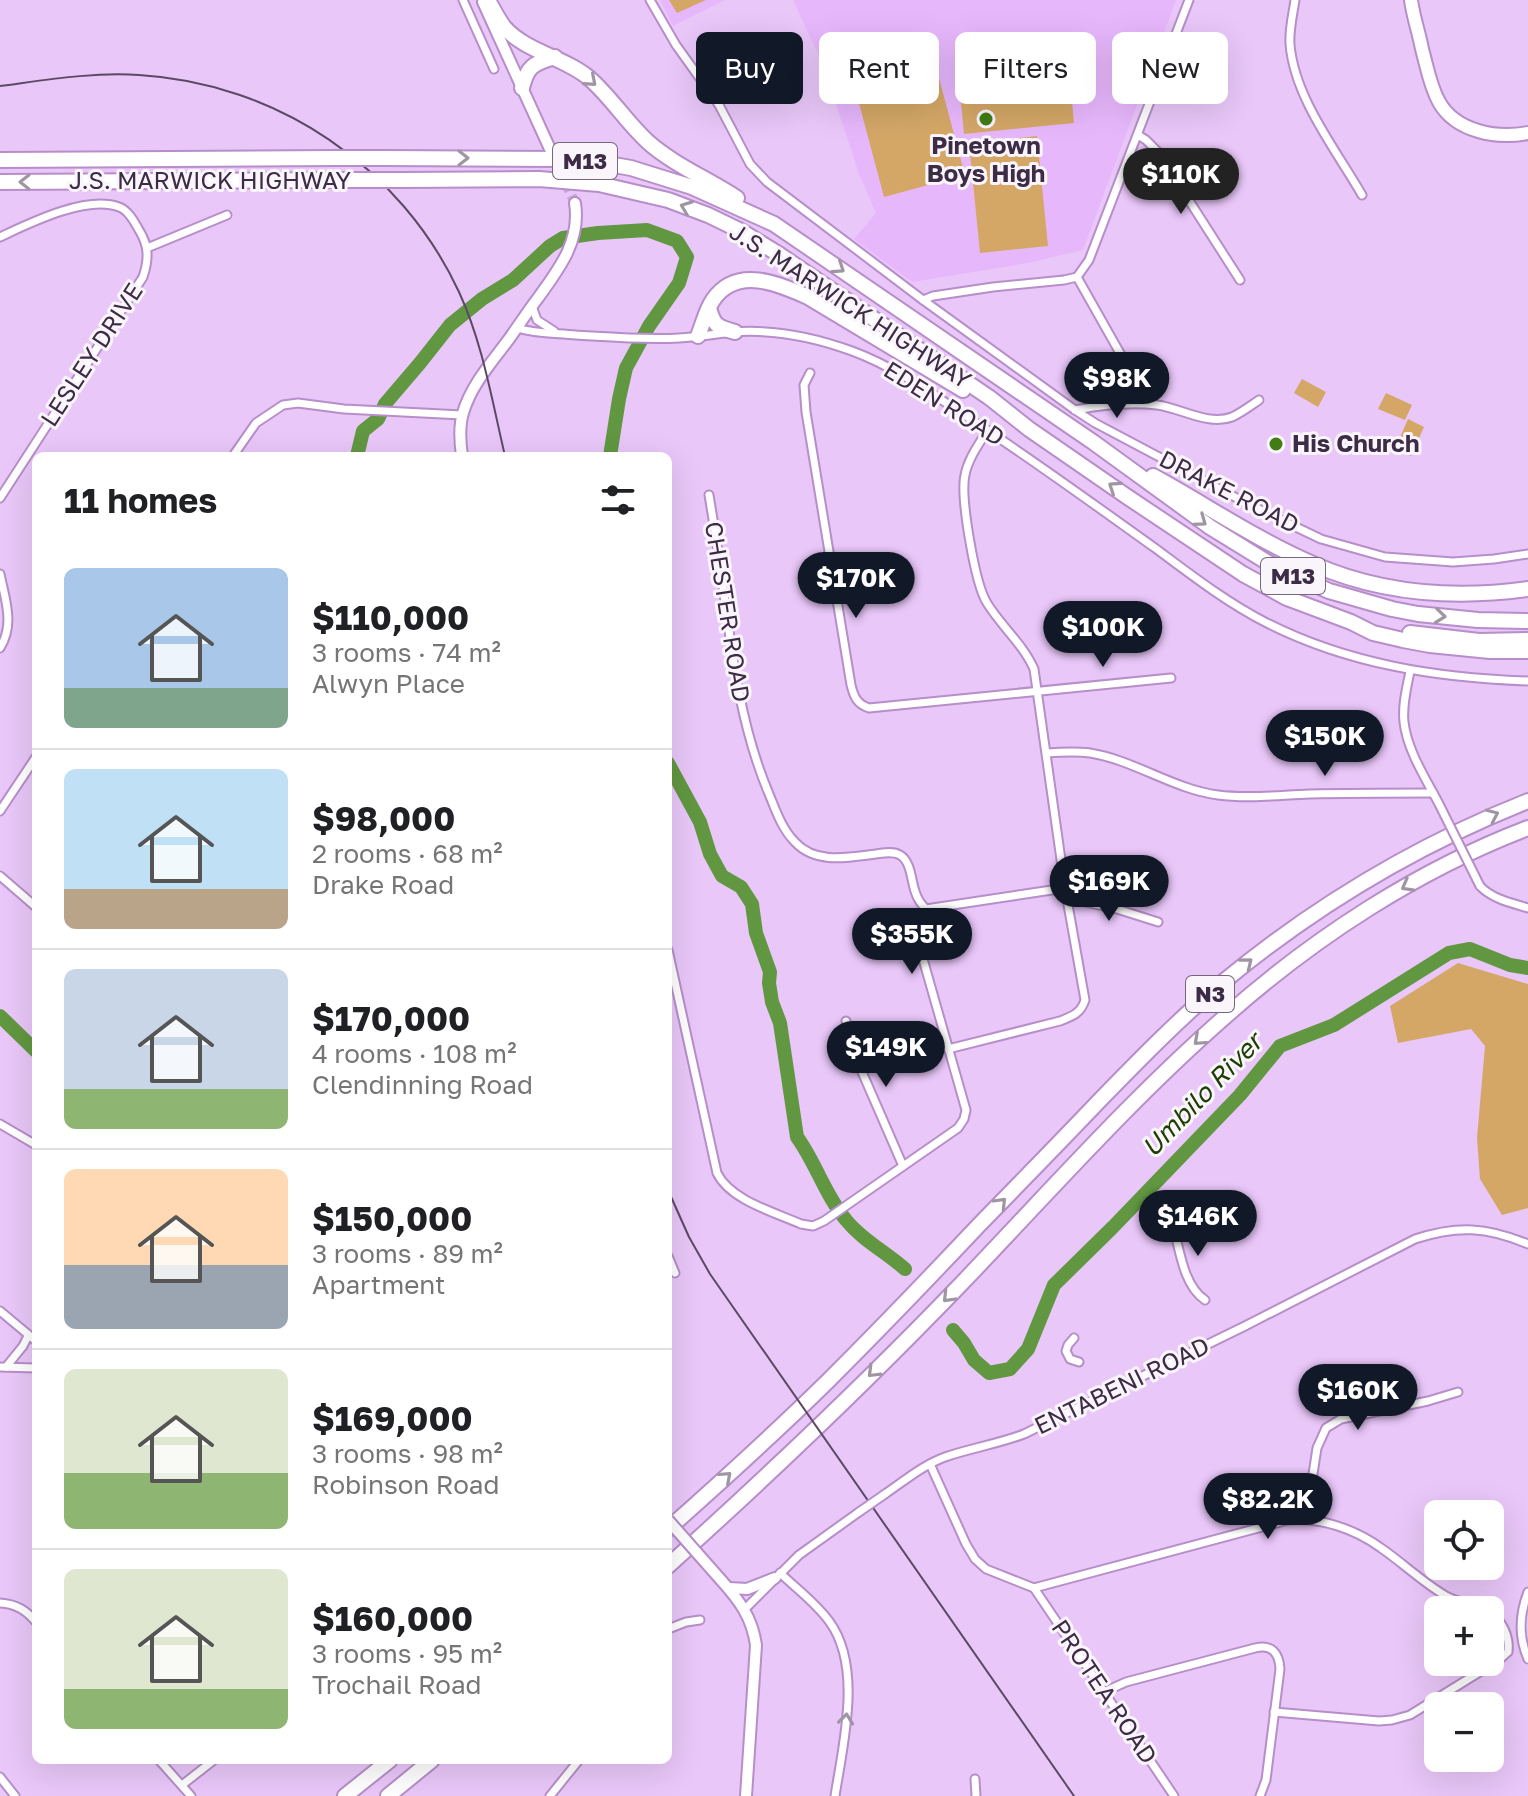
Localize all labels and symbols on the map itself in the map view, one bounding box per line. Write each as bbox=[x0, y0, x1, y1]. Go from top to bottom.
one-way arrow bbox=[581, 71, 596, 86]
marker: Pinetown Boys High bbox=[977, 110, 995, 128]
place label: Pinetown Boys High bbox=[927, 130, 1045, 187]
road number: M13 bbox=[553, 143, 617, 179]
pin: $110K bbox=[1125, 148, 1237, 216]
one-way arrow bbox=[457, 149, 470, 167]
street label: J.S. MARWICK HIGHWAY bbox=[69, 165, 352, 194]
one-way arrow bbox=[18, 173, 31, 191]
one-way arrow bbox=[680, 200, 694, 216]
street label: J.S. MARWICK HIGHWAY bbox=[725, 216, 977, 394]
one-way arrow bbox=[830, 258, 844, 273]
street label: LESLEY DRIVE bbox=[34, 277, 148, 431]
pin: $98K bbox=[1070, 352, 1164, 420]
street label: EDEN ROAD bbox=[879, 354, 1010, 451]
place label: His Church bbox=[1292, 428, 1419, 457]
marker: His Church bbox=[1267, 435, 1285, 453]
street label: DRAKE ROAD bbox=[1155, 443, 1304, 538]
one-way arrow bbox=[1108, 482, 1122, 497]
one-way arrow bbox=[1193, 511, 1207, 526]
street label: CHESTER ROAD bbox=[700, 519, 757, 704]
pin: $170K bbox=[800, 552, 912, 620]
road number: M13 bbox=[1261, 558, 1325, 594]
pin: $100K bbox=[1047, 601, 1159, 669]
one-way arrow bbox=[1434, 608, 1447, 625]
pin: $150K bbox=[1269, 710, 1381, 778]
one-way arrow bbox=[1485, 808, 1499, 824]
pin: $169K bbox=[1053, 855, 1165, 923]
one-way arrow bbox=[1402, 876, 1416, 892]
pin: $355K bbox=[856, 908, 968, 976]
one-way arrow bbox=[1238, 958, 1252, 973]
road number: N3 bbox=[1186, 976, 1234, 1012]
pin: $149K bbox=[830, 1021, 942, 1089]
water label: Umbilo River bbox=[1135, 1024, 1271, 1163]
one-way arrow bbox=[1194, 1031, 1208, 1045]
pin: $146K bbox=[1142, 1190, 1254, 1258]
one-way arrow bbox=[992, 1198, 1006, 1212]
one-way arrow bbox=[943, 1288, 958, 1302]
street label: ENTABENI ROAD bbox=[1029, 1330, 1213, 1440]
one-way arrow bbox=[868, 1363, 883, 1378]
pin: $160K bbox=[1302, 1364, 1414, 1432]
one-way arrow bbox=[717, 1472, 732, 1487]
pin: $82.2K bbox=[1203, 1473, 1333, 1541]
street label: PROTEA ROAD bbox=[1046, 1614, 1164, 1769]
one-way arrow bbox=[837, 1712, 854, 1726]

